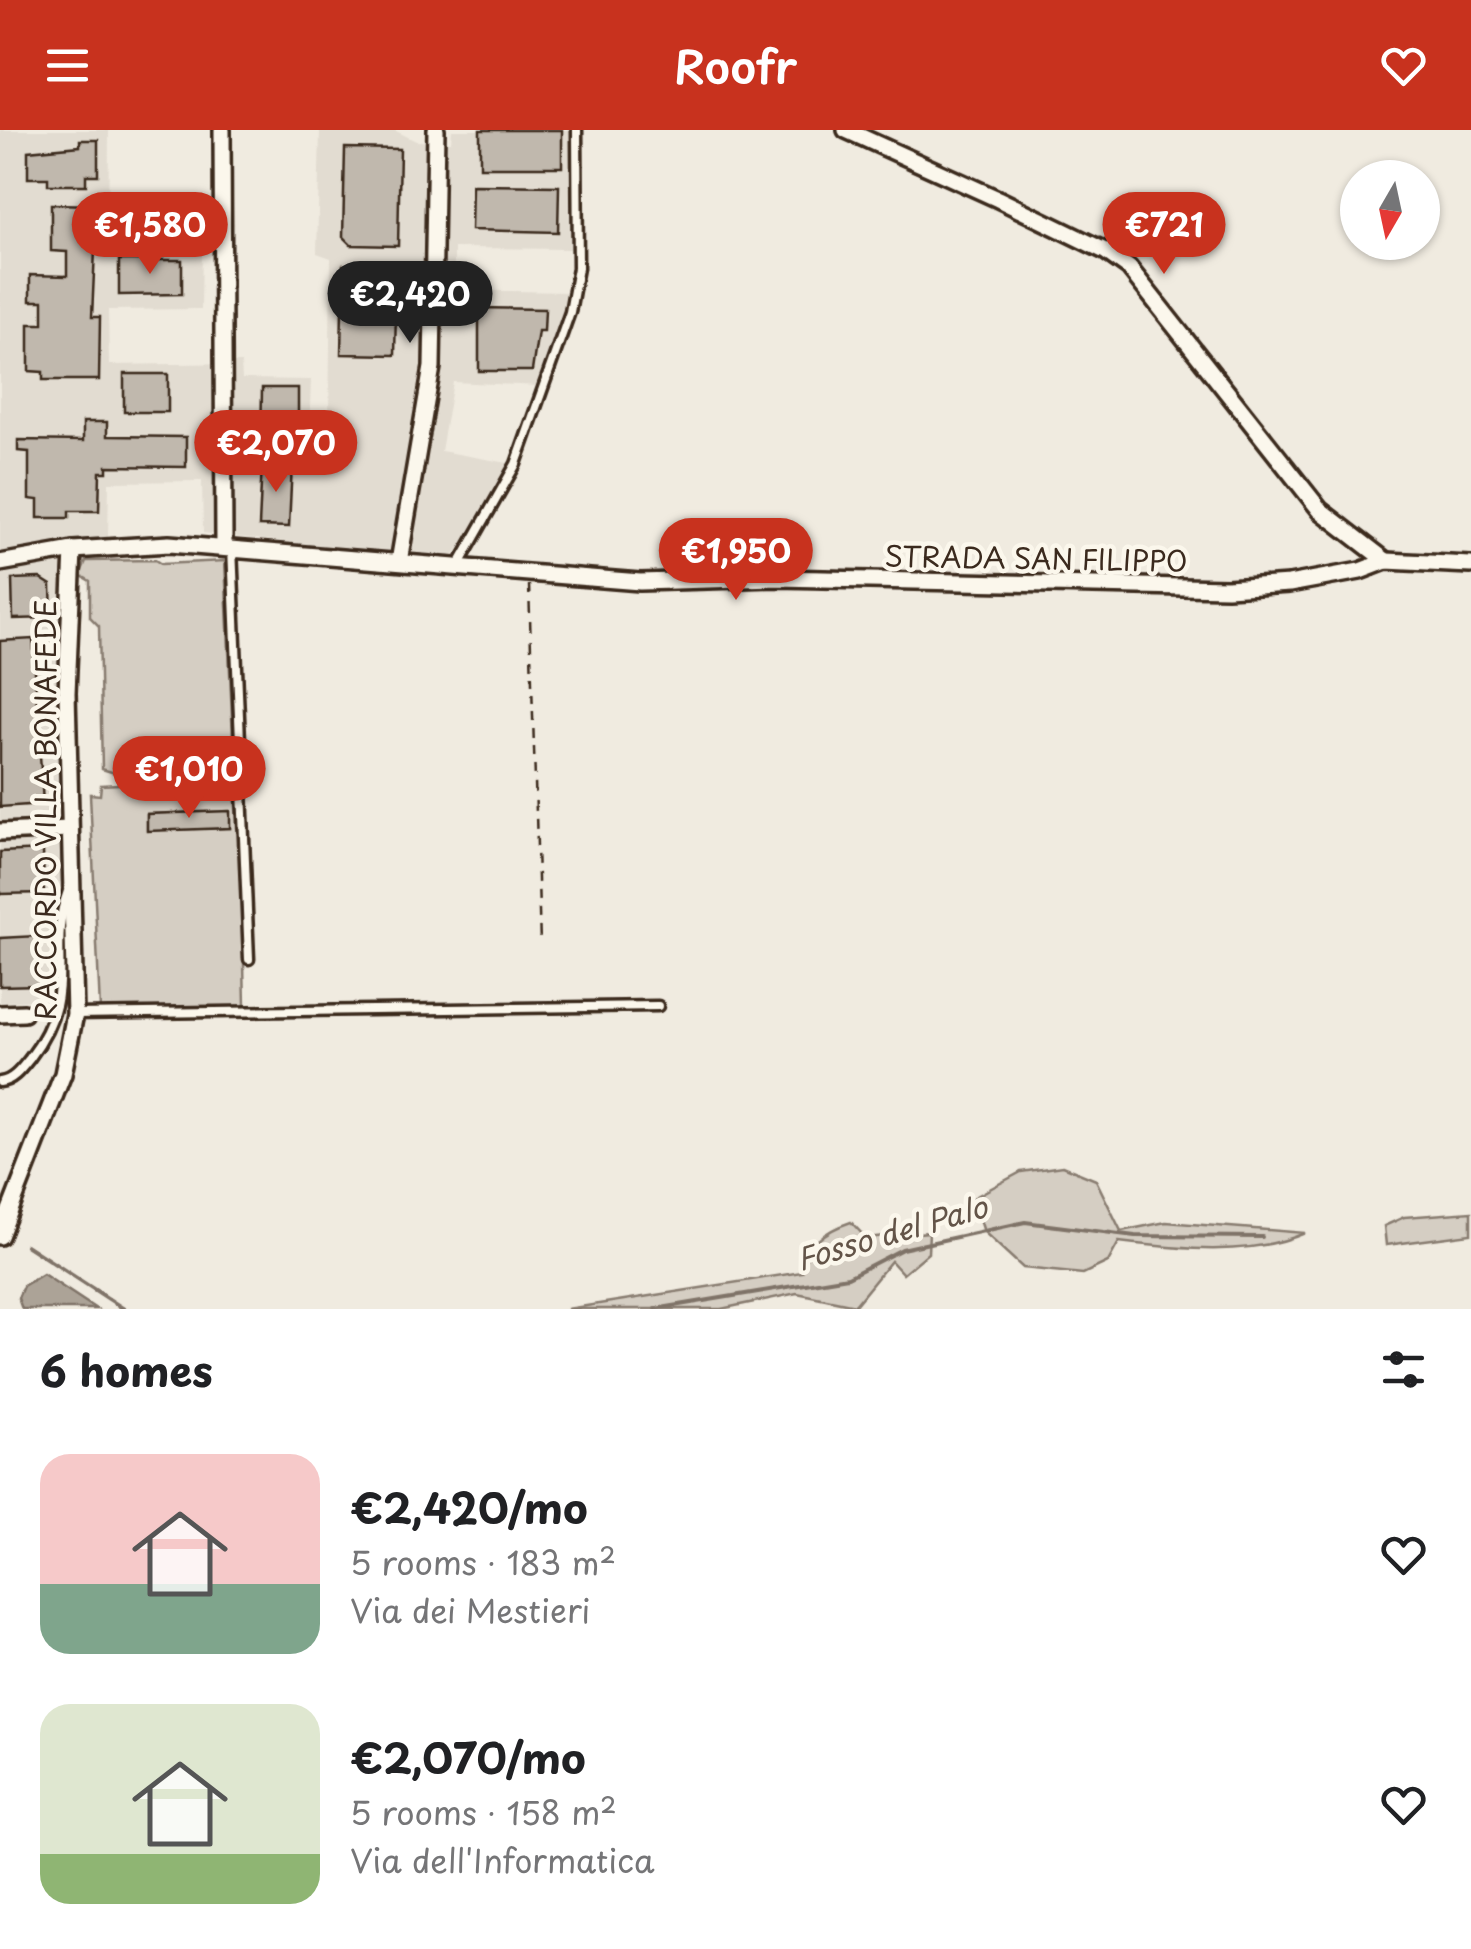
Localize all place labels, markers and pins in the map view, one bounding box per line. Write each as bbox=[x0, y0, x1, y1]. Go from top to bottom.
pin: €1,580 bbox=[69, 192, 231, 277]
pin: €721 bbox=[1105, 192, 1223, 277]
pin: €2,420 bbox=[329, 261, 491, 346]
pin: €2,070 bbox=[195, 410, 357, 495]
pin: €1,950 bbox=[655, 518, 817, 603]
pin: €1,010 bbox=[108, 736, 270, 821]

